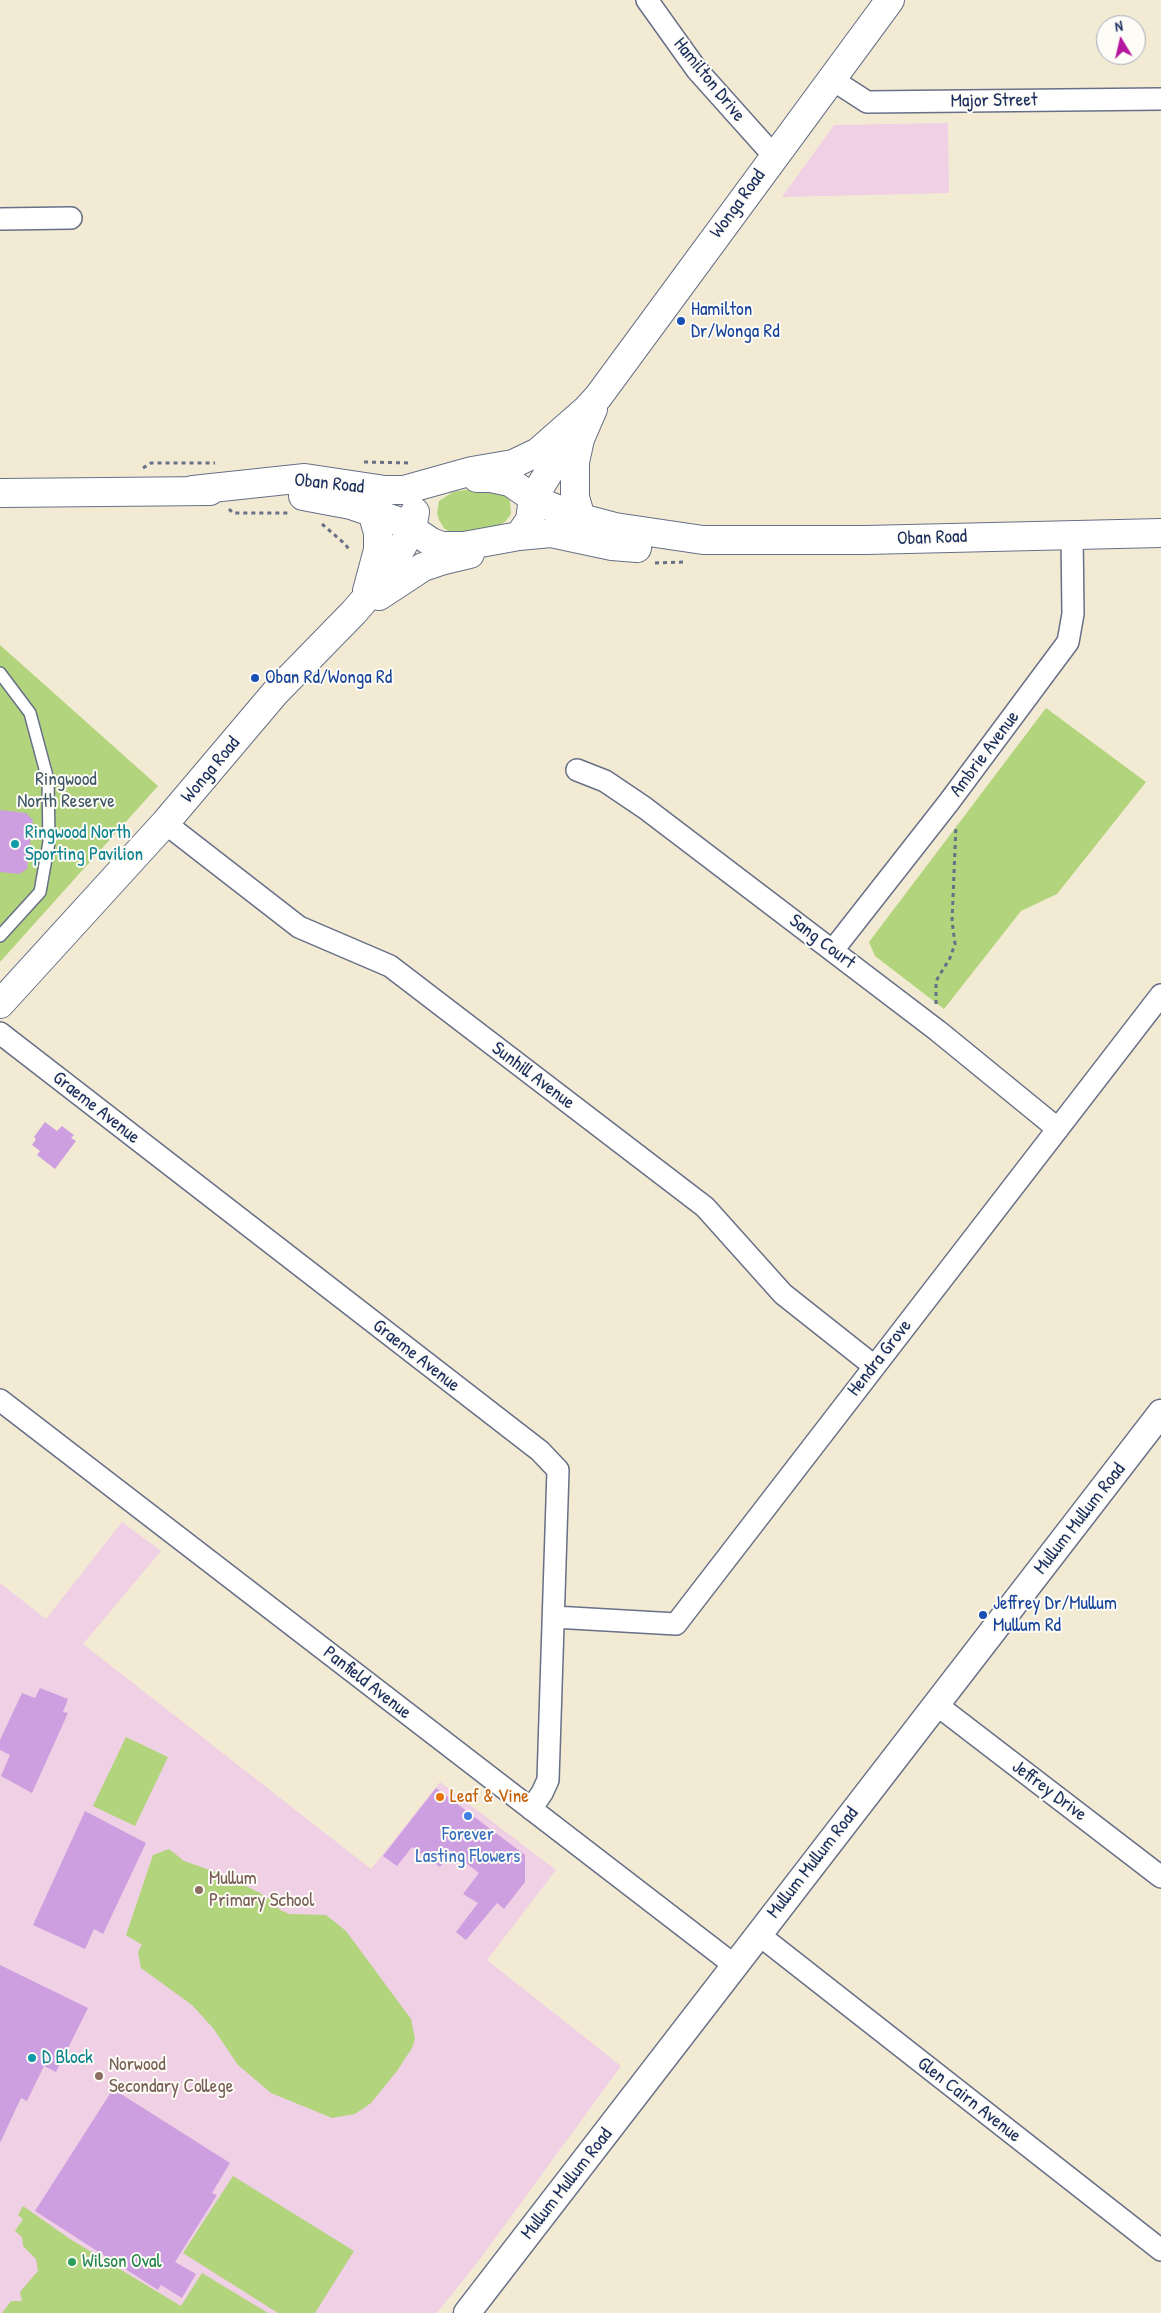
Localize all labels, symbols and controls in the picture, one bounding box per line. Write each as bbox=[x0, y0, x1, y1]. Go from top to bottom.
north arrow bbox=[1096, 15, 1146, 65]
text: N bbox=[1114, 16, 1124, 36]
street label: Hamilton Drive bbox=[668, 33, 750, 127]
street label: Major Street bbox=[950, 89, 1038, 113]
street label: Wonga Road bbox=[705, 165, 771, 243]
place label: Hamilton Dr/Wonga Rd bbox=[691, 299, 780, 343]
marker: Hamilton Dr/Wonga Rd bbox=[675, 315, 687, 327]
street label: Oban Road bbox=[293, 469, 365, 499]
street label: Oban Road bbox=[897, 525, 967, 551]
place label: Oban Rd/Wonga Rd bbox=[265, 667, 392, 689]
marker: Oban Rd/Wonga Rd bbox=[249, 672, 261, 684]
street label: Ambrie Avenue bbox=[945, 707, 1025, 801]
street label: Wonga Road bbox=[177, 732, 245, 808]
park label: Ringwood North Reserve bbox=[17, 769, 115, 813]
place label: Ringwood North Sporting Pavilion bbox=[25, 822, 143, 866]
marker: Ringwood North Sporting Pavilion bbox=[9, 838, 21, 850]
street label: Sang Court bbox=[784, 910, 860, 974]
street label: Sunhill Avenue bbox=[487, 1037, 579, 1115]
street label: Graeme Avenue bbox=[48, 1067, 144, 1149]
street label: Graeme Avenue bbox=[368, 1315, 464, 1397]
street label: Hendra Grove bbox=[843, 1315, 917, 1401]
street label: Mullum Mullum Road bbox=[1029, 1459, 1131, 1579]
place label: Jeffrey Dr/Mullum Mullum Rd bbox=[993, 1593, 1117, 1637]
marker: Jeffrey Dr/Mullum Mullum Rd bbox=[977, 1609, 989, 1621]
street label: Panfield Avenue bbox=[318, 1642, 416, 1724]
street label: Jeffrey Drive bbox=[1007, 1756, 1091, 1826]
place label: Leaf & Vine bbox=[450, 1786, 529, 1808]
marker: Leaf & Vine bbox=[434, 1791, 446, 1803]
street label: Mullum Mullum Road bbox=[762, 1803, 864, 1923]
marker: Forever Lasting Flowers bbox=[462, 1810, 474, 1822]
place label: Forever Lasting Flowers bbox=[416, 1824, 520, 1868]
place label: Mullum Primary School bbox=[209, 1868, 314, 1912]
marker: Mullum Primary School bbox=[193, 1884, 205, 1896]
place label: D Block bbox=[42, 2047, 93, 2069]
marker: D Block bbox=[26, 2052, 38, 2064]
street label: Glen Cairn Avenue bbox=[913, 2052, 1025, 2148]
place label: Norwood Secondary College bbox=[109, 2054, 233, 2098]
marker: Norwood Secondary College bbox=[93, 2070, 105, 2082]
street label: Mullum Mullum Road bbox=[516, 2124, 618, 2244]
place label: Wilson Oval bbox=[82, 2251, 162, 2273]
marker: Wilson Oval bbox=[66, 2256, 78, 2268]

